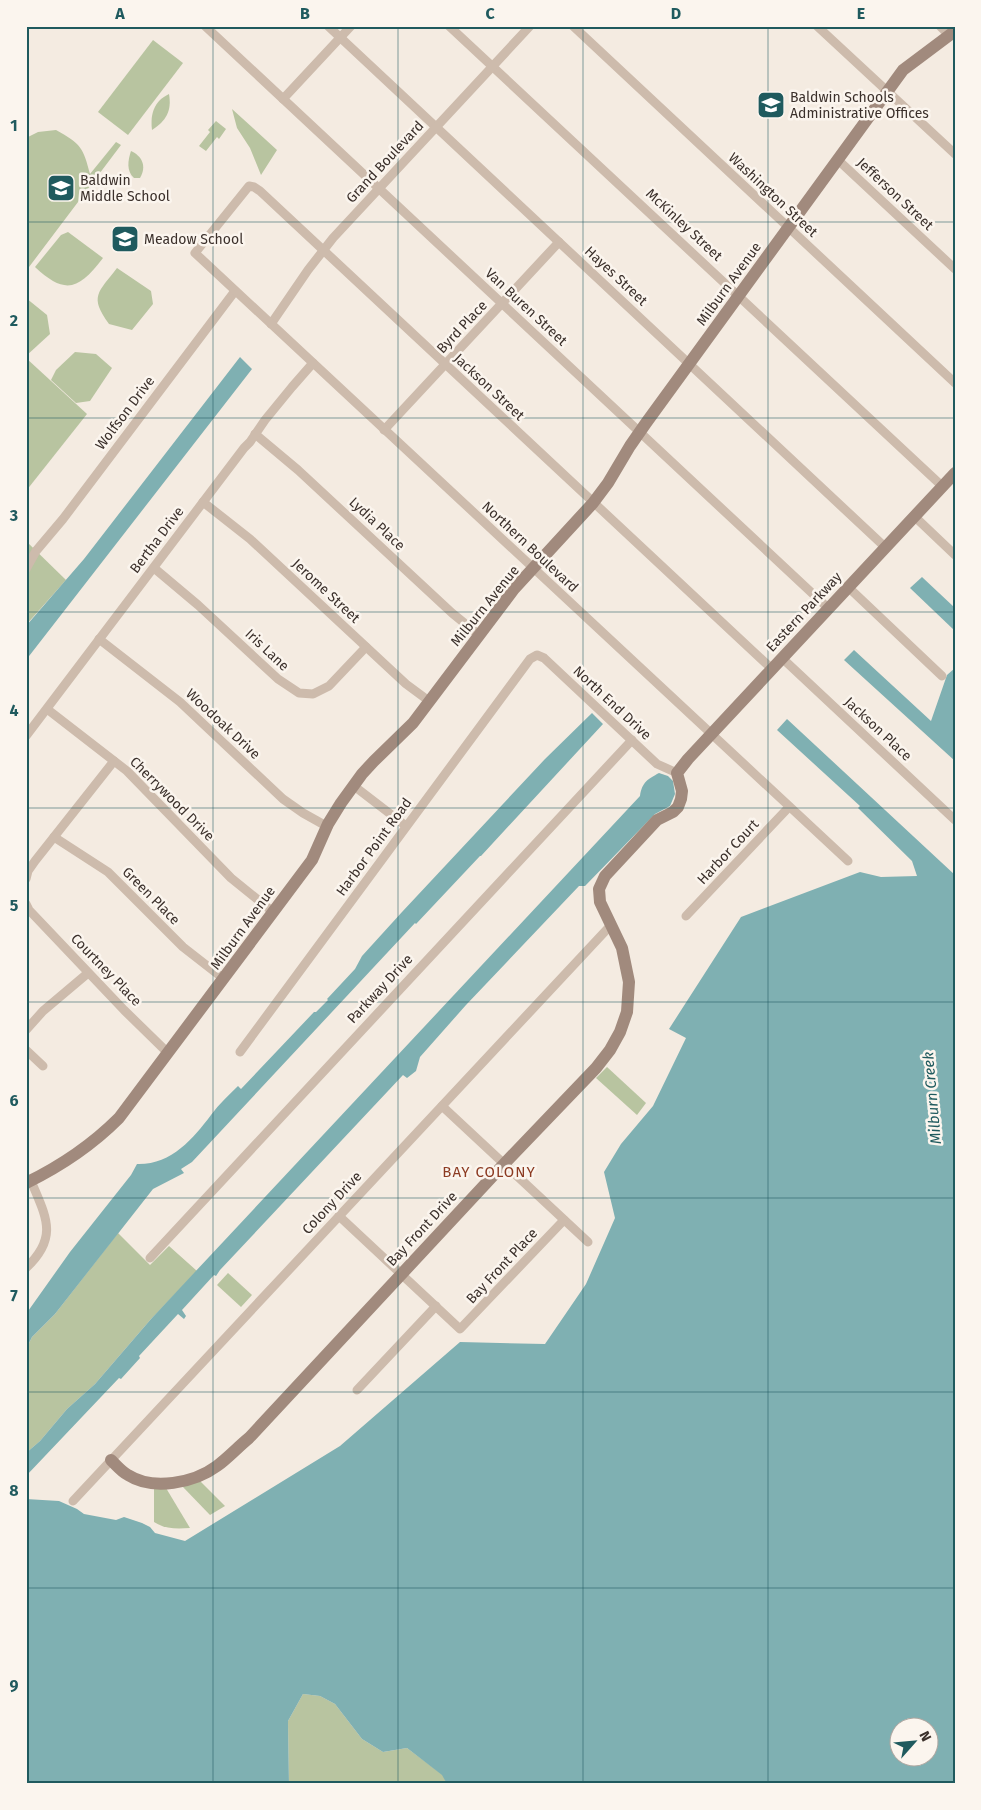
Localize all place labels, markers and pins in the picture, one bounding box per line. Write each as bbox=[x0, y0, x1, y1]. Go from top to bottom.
place label: Baldwin Schools Administrative Offices bbox=[790, 89, 929, 122]
school or university icon: Baldwin Schools Administrative Offices bbox=[756, 90, 786, 120]
place label: Baldwin Middle School bbox=[80, 172, 170, 205]
school or university icon: Baldwin Middle School bbox=[46, 173, 76, 203]
school or university icon: Meadow School bbox=[110, 224, 140, 254]
place label: Meadow School bbox=[144, 231, 243, 248]

